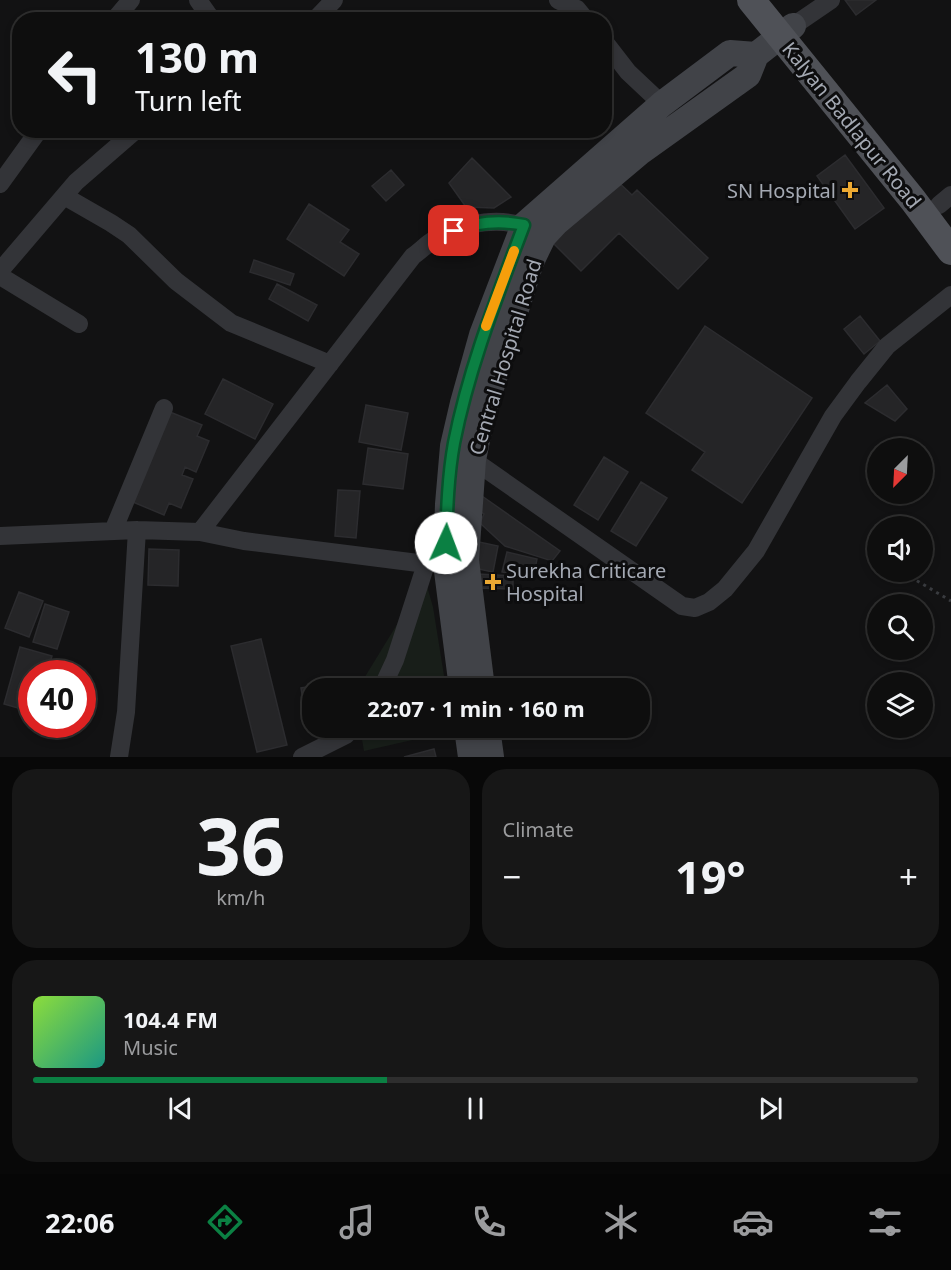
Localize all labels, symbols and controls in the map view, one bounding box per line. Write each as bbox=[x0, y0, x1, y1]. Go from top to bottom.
text: 130 m bbox=[135, 28, 259, 85]
icon: left bbox=[36, 36, 114, 114]
street label: Kalyan Badlapur Road bbox=[776, 36, 928, 214]
text: Turn left bbox=[135, 82, 241, 119]
place label: SN Hospital bbox=[727, 177, 836, 204]
marker: SN Hospital bbox=[841, 181, 859, 199]
pin bbox=[428, 205, 479, 256]
icon: arrive bbox=[437, 214, 470, 247]
street label: Central Hospital Road bbox=[462, 256, 548, 458]
north arrow bbox=[867, 438, 933, 504]
map controls bbox=[867, 438, 933, 738]
position arrow bbox=[414, 511, 478, 575]
button: sound bbox=[867, 516, 933, 582]
place label: Surekha Criticare Hospital bbox=[506, 557, 666, 607]
marker: Surekha Criticare Hospital bbox=[484, 573, 502, 591]
button: search bbox=[867, 594, 933, 660]
speed limit sign: 40 bbox=[18, 660, 96, 738]
button: layers bbox=[867, 672, 933, 738]
text: 22:07 · 1 min · 160 m bbox=[367, 693, 585, 723]
text: 36 bbox=[196, 792, 285, 898]
text: Climate bbox=[503, 816, 574, 843]
text: 19° bbox=[675, 846, 746, 907]
text: − bbox=[503, 854, 521, 899]
text: + bbox=[899, 854, 918, 899]
text: km/h bbox=[216, 884, 265, 911]
text: 104.4 FM bbox=[123, 1004, 218, 1034]
text: Music bbox=[123, 1034, 178, 1061]
icon: previous bbox=[164, 1092, 197, 1125]
icon: pause bbox=[459, 1092, 492, 1125]
icon: next bbox=[754, 1092, 787, 1125]
icon: directions bbox=[204, 1201, 246, 1243]
icon: music bbox=[336, 1201, 378, 1243]
icon: phone bbox=[468, 1201, 510, 1243]
icon: climate bbox=[600, 1201, 642, 1243]
icon: car bbox=[732, 1201, 774, 1243]
icon: filters bbox=[864, 1201, 906, 1243]
text: 22:06 bbox=[45, 1204, 114, 1241]

